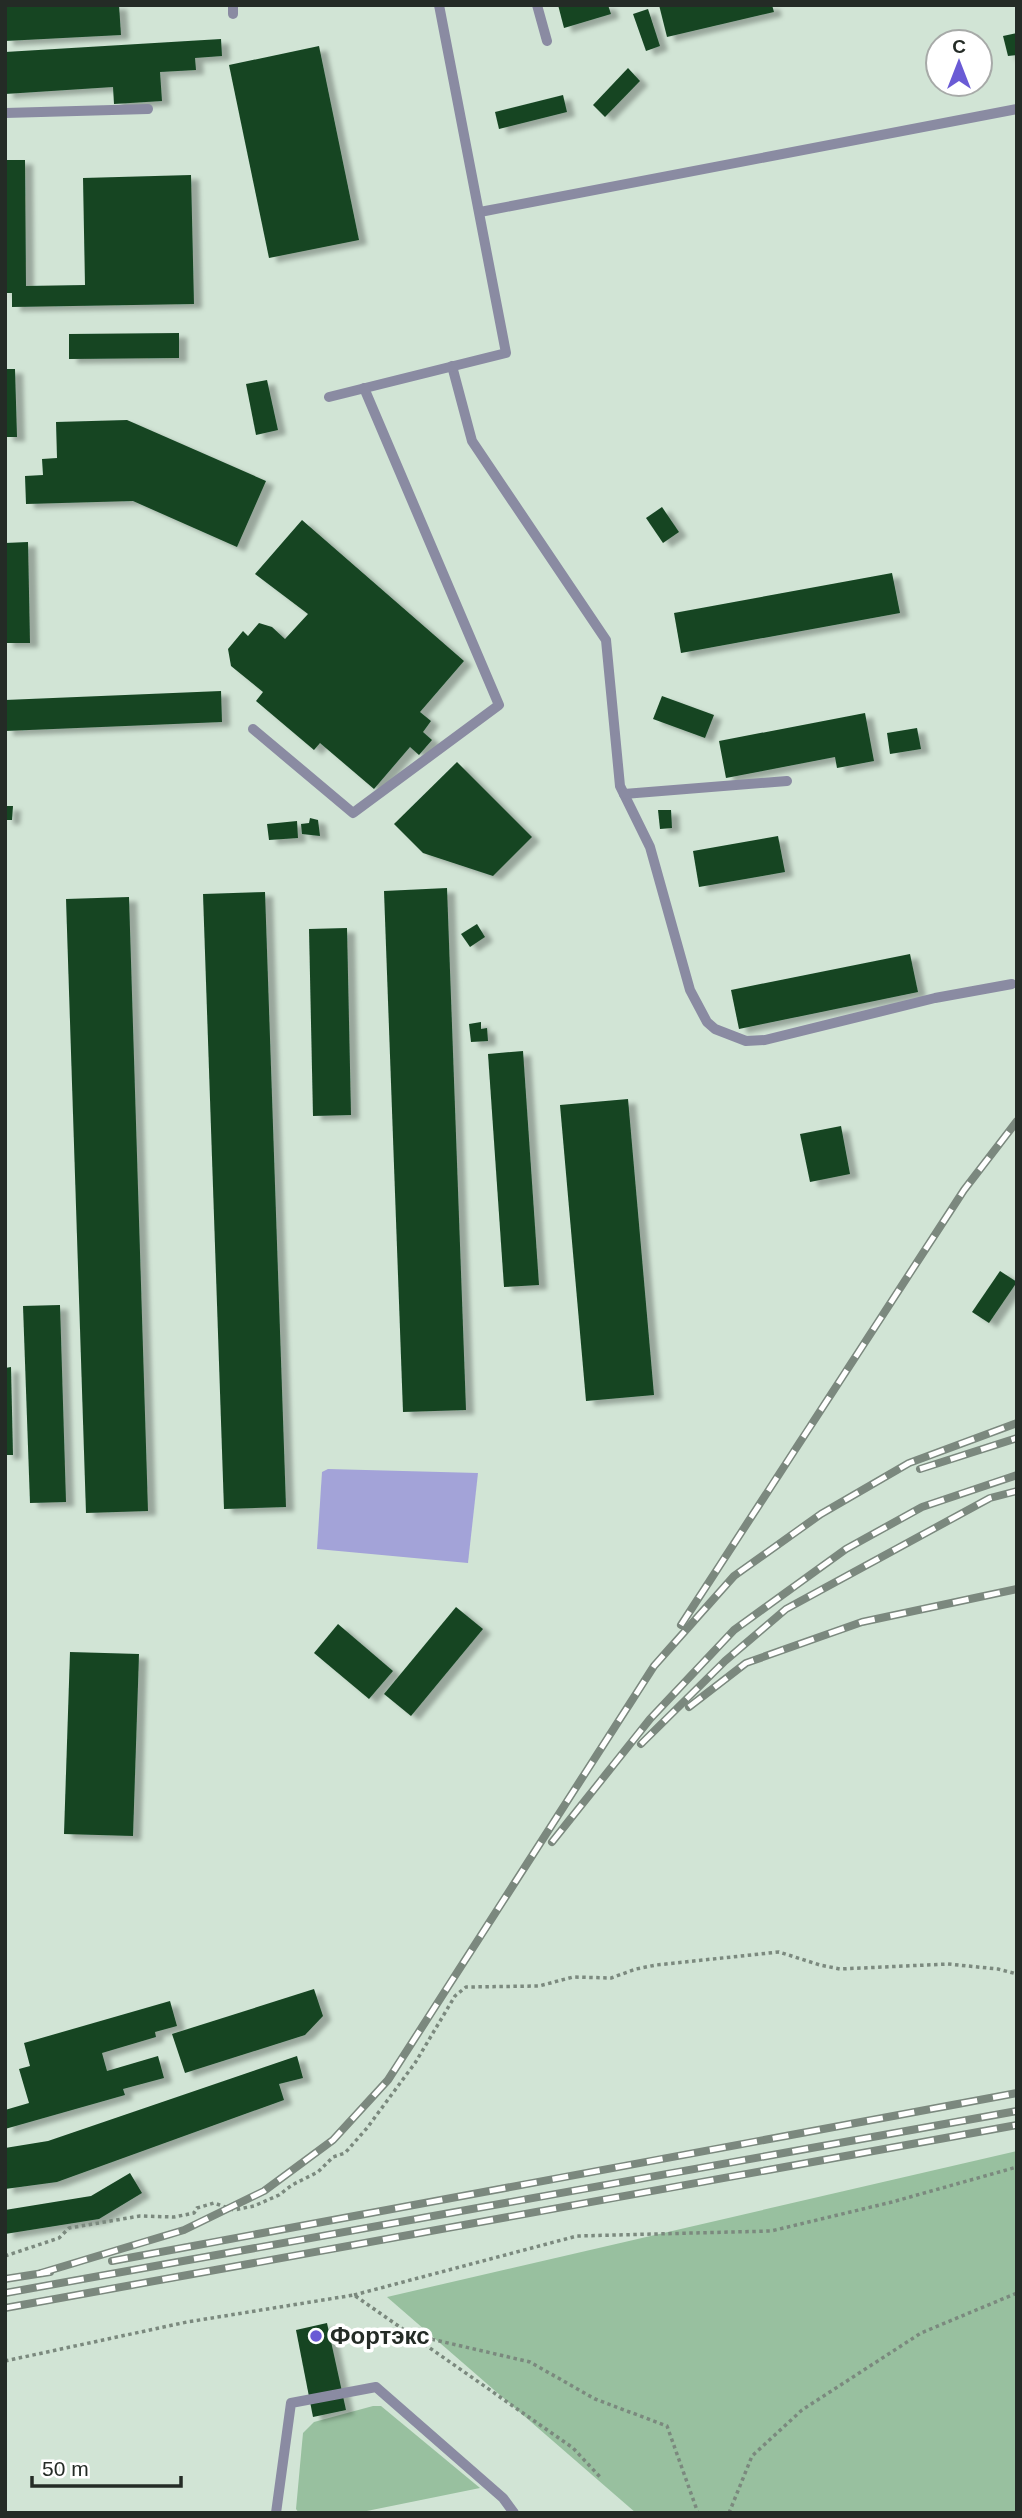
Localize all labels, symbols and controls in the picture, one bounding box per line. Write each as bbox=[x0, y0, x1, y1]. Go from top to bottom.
north arrow bbox=[924, 28, 994, 98]
text: С bbox=[952, 36, 966, 57]
place label: Фортэкс bbox=[330, 2322, 430, 2349]
marker: Фортэкс bbox=[308, 2328, 324, 2344]
scale bar bbox=[32, 2444, 180, 2488]
text: 50 m bbox=[42, 2457, 89, 2480]

